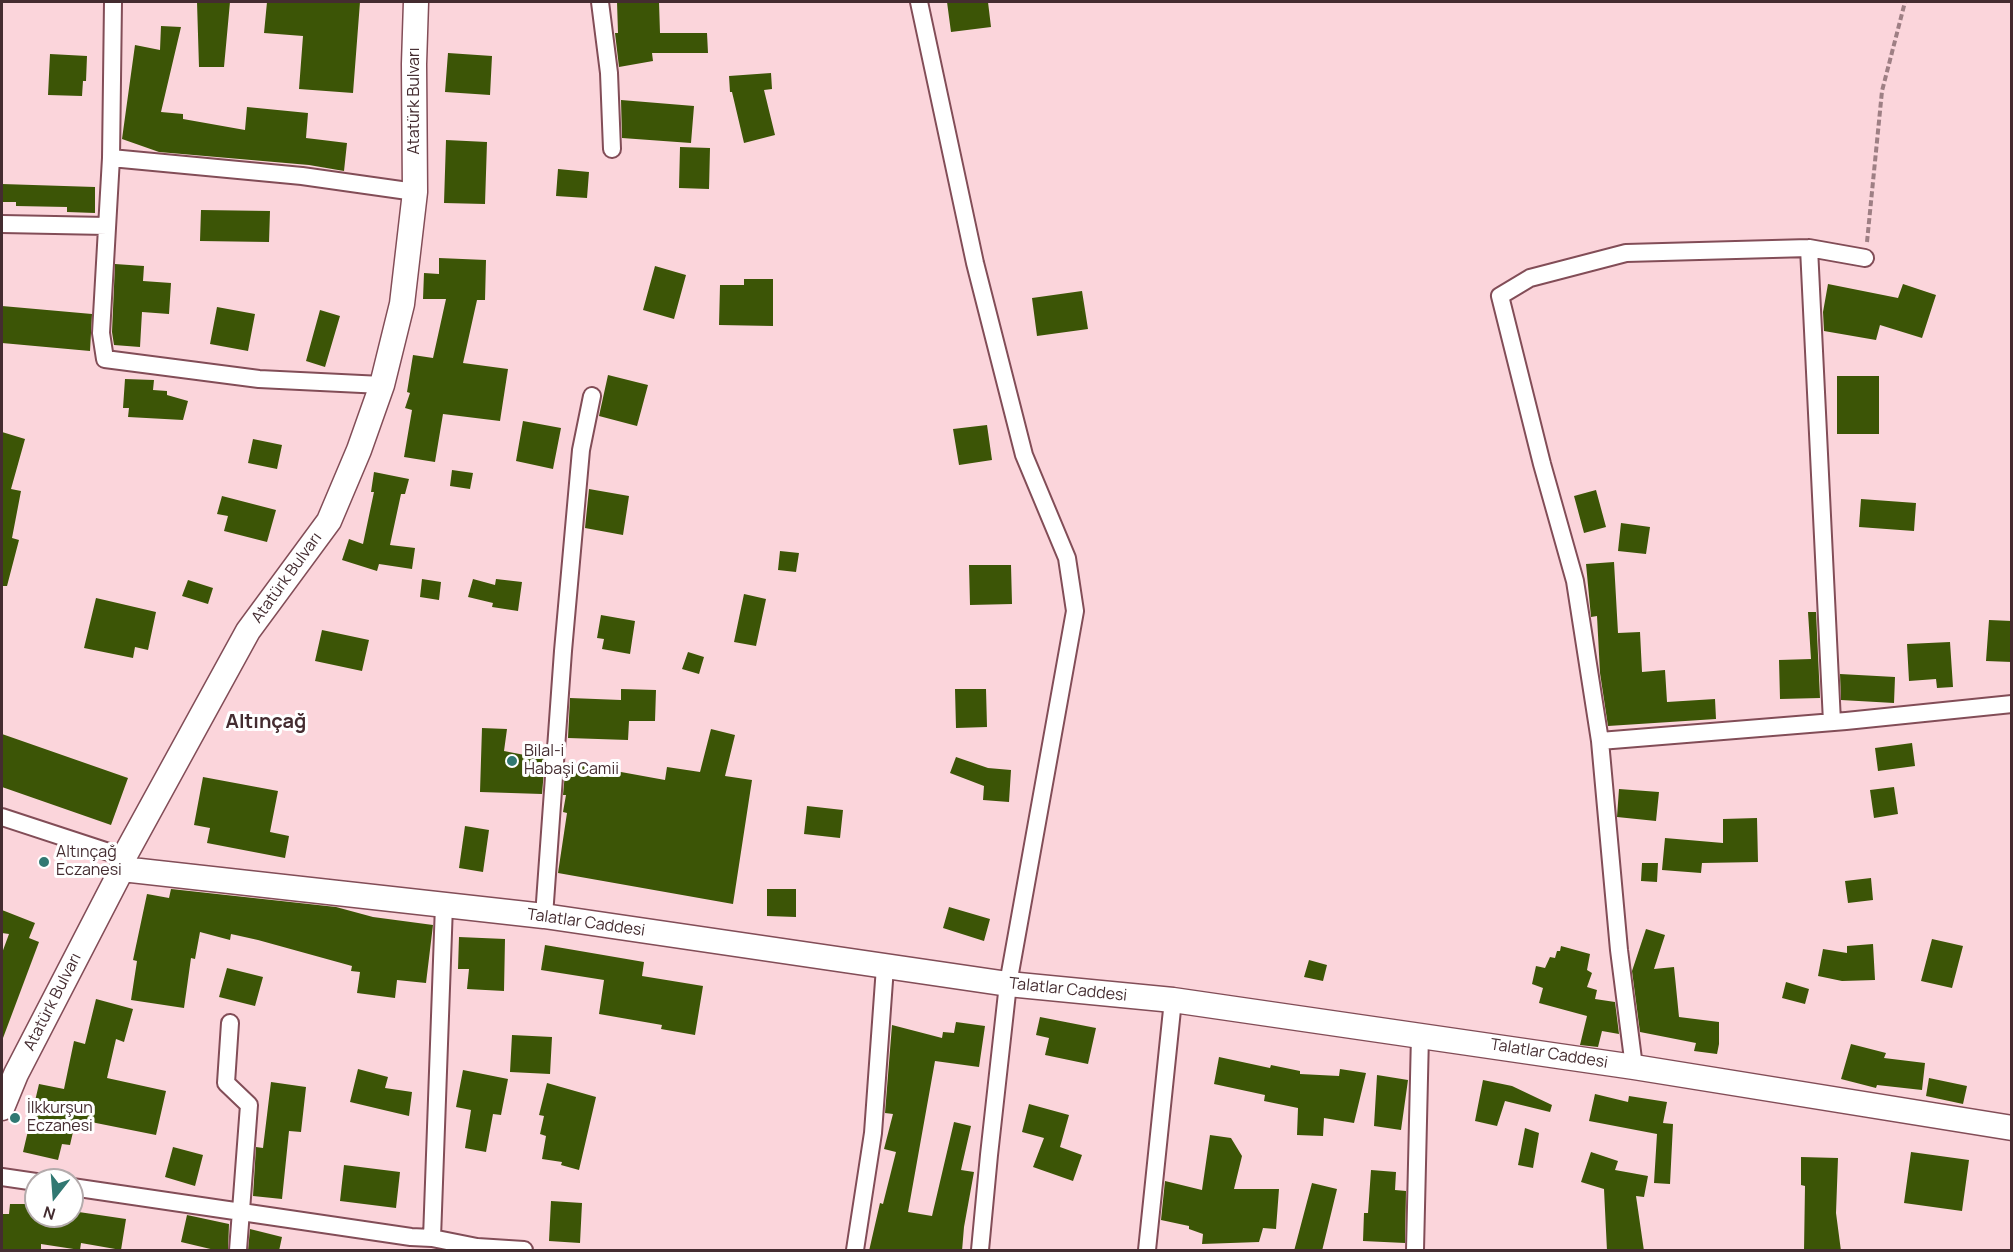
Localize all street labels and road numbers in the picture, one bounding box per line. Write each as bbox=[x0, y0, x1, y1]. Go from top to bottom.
street label: Atatürk Bulvarı bbox=[405, 47, 425, 155]
street label: Atatürk Bulvarı bbox=[248, 529, 326, 627]
street label: Talatlar Caddesi bbox=[526, 905, 646, 941]
street label: Atatürk Bulvarı bbox=[20, 950, 86, 1054]
street label: Talatlar Caddesi bbox=[1008, 974, 1128, 1006]
street label: Talatlar Caddesi bbox=[1489, 1035, 1609, 1073]

